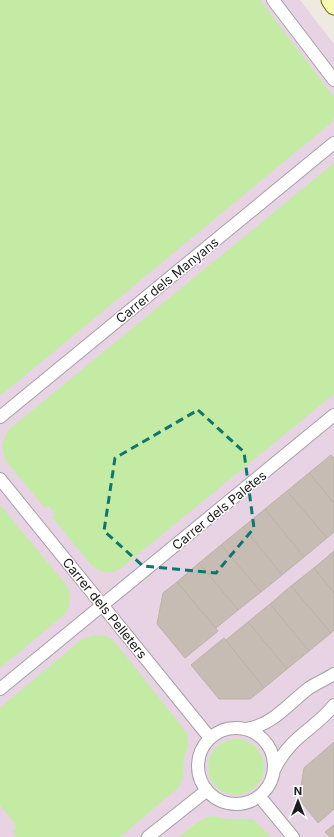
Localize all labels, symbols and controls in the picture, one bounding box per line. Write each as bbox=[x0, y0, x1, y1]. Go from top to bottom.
street label: Carrer dels Manyans bbox=[112, 234, 222, 326]
street label: Carrer dels Paletes bbox=[169, 467, 270, 553]
street label: Carrer dels Pelleters bbox=[59, 554, 151, 662]
north arrow bbox=[278, 781, 318, 821]
text: N bbox=[294, 784, 302, 798]

